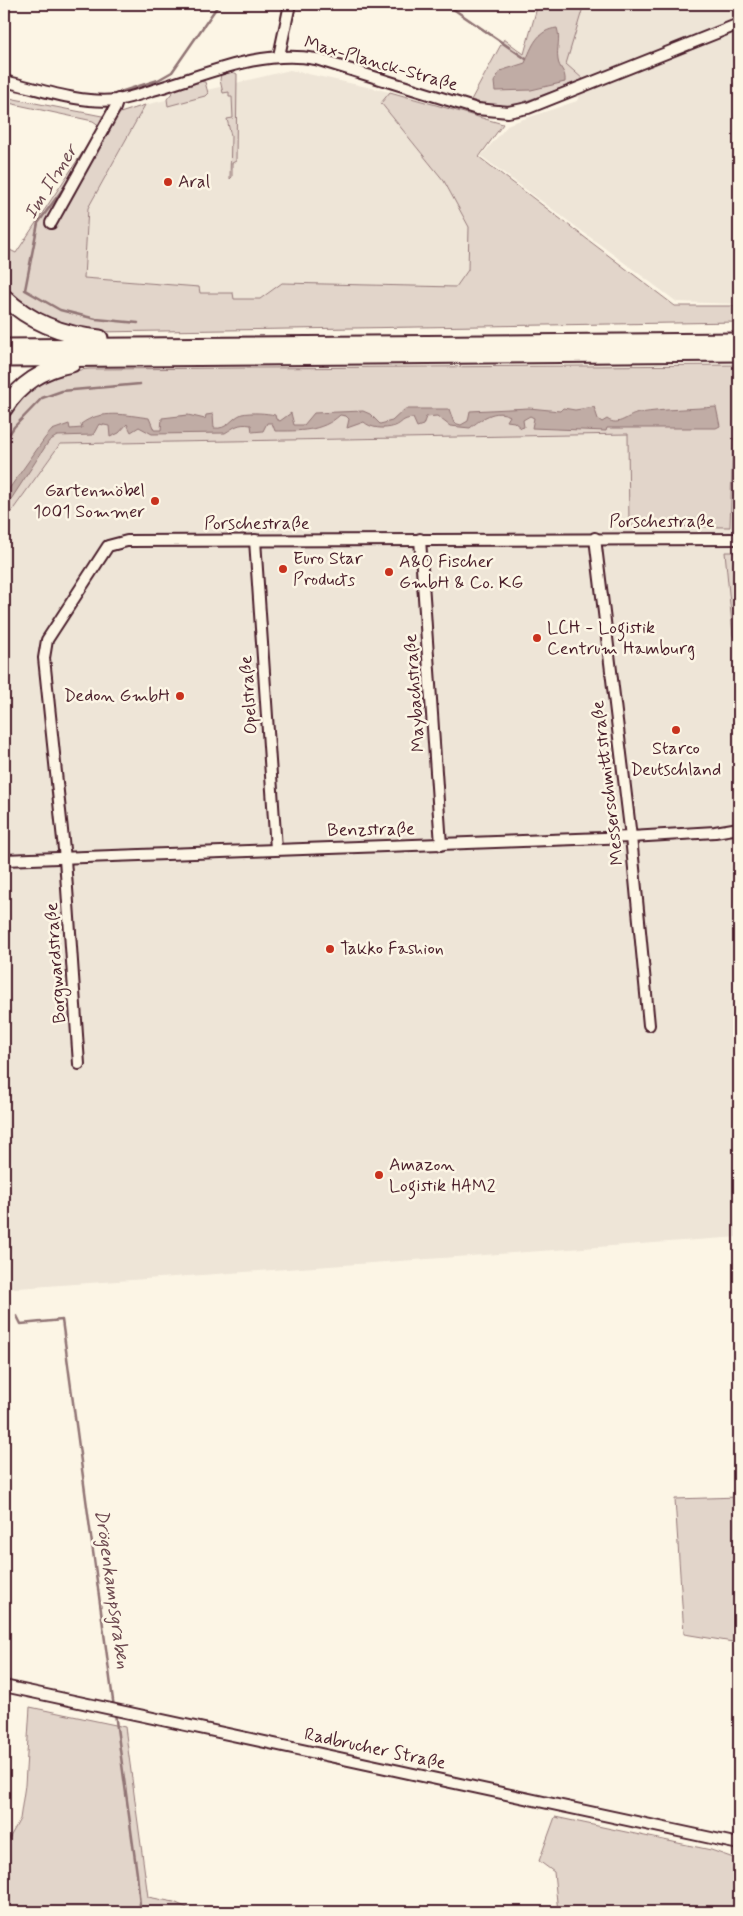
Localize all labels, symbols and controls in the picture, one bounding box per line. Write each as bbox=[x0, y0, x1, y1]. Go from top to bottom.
street label: Max-Planck-Straße bbox=[301, 31, 461, 97]
water label: Im Ilmer bbox=[18, 138, 85, 224]
place label: Aral bbox=[178, 170, 210, 194]
marker: Aral bbox=[162, 176, 174, 188]
place label: Gartenmöbel 1001 Sommer bbox=[33, 479, 145, 524]
marker: Gartenmöbel 1001 Sommer bbox=[149, 495, 161, 507]
street label: Porschestraße bbox=[609, 510, 715, 534]
street label: Porschestraße bbox=[204, 512, 310, 536]
place label: Euro Star Products bbox=[293, 547, 364, 592]
place label: A&O Fischer GmbH & Co. KG bbox=[399, 550, 523, 595]
marker: Euro Star Products bbox=[277, 563, 289, 575]
marker: A&O Fischer GmbH & Co. KG bbox=[383, 566, 395, 578]
place label: LCH - Logistik Centrum Hamburg bbox=[547, 616, 695, 661]
marker: LCH - Logistik Centrum Hamburg bbox=[531, 632, 543, 644]
street label: Maybachstraße bbox=[399, 633, 431, 753]
street label: Opelstraße bbox=[234, 655, 264, 735]
place label: Dedon GmbH bbox=[64, 684, 170, 708]
marker: Dedon GmbH bbox=[174, 690, 186, 702]
street label: Messerschmittstraße bbox=[586, 699, 630, 867]
marker: Starco Deutschland bbox=[670, 724, 682, 736]
place label: Starco Deutschland bbox=[631, 737, 721, 782]
street label: Benzstraße bbox=[327, 817, 415, 843]
street label: Borgwardstraße bbox=[40, 902, 73, 1024]
place label: Takko Fashion bbox=[340, 937, 444, 961]
marker: Takko Fashion bbox=[324, 943, 336, 955]
place label: Amazon Logistik HAM2 bbox=[389, 1153, 496, 1200]
marker: Amazon Logistik HAM2 bbox=[373, 1169, 385, 1181]
water label: Drögenkampsgraben bbox=[88, 1508, 136, 1670]
street label: Radbrucher Straße bbox=[302, 1722, 448, 1776]

